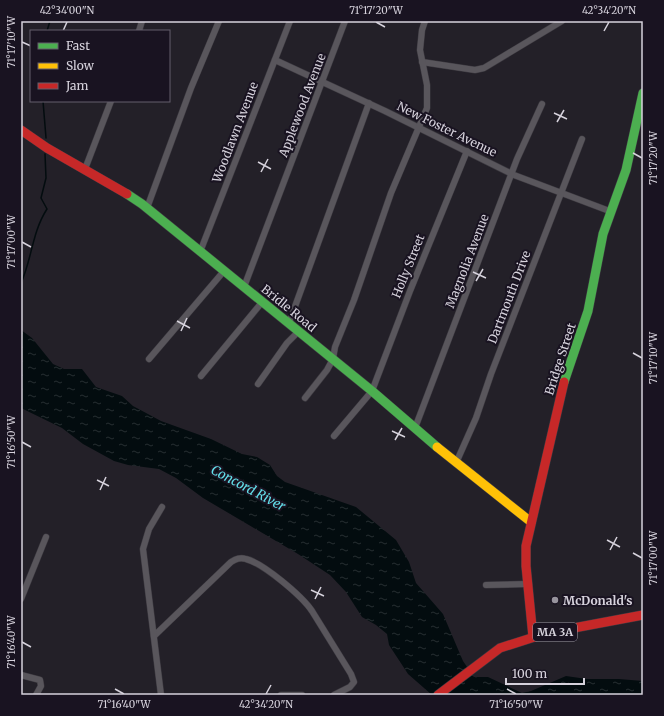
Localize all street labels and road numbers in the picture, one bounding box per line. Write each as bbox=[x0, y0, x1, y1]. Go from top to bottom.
street label: Applewood Avenue bbox=[275, 51, 329, 160]
street label: Woodlawn Avenue bbox=[209, 80, 261, 185]
street label: New Foster Avenue bbox=[395, 98, 499, 160]
street label: Magnolia Avenue bbox=[442, 212, 492, 310]
street label: Holly Street bbox=[388, 232, 428, 300]
street label: Dartmouth Drive bbox=[484, 248, 534, 346]
street label: Bridle Road bbox=[258, 281, 320, 335]
street label: Bridge Street bbox=[541, 321, 579, 397]
road number: MA 3A bbox=[533, 623, 577, 641]

